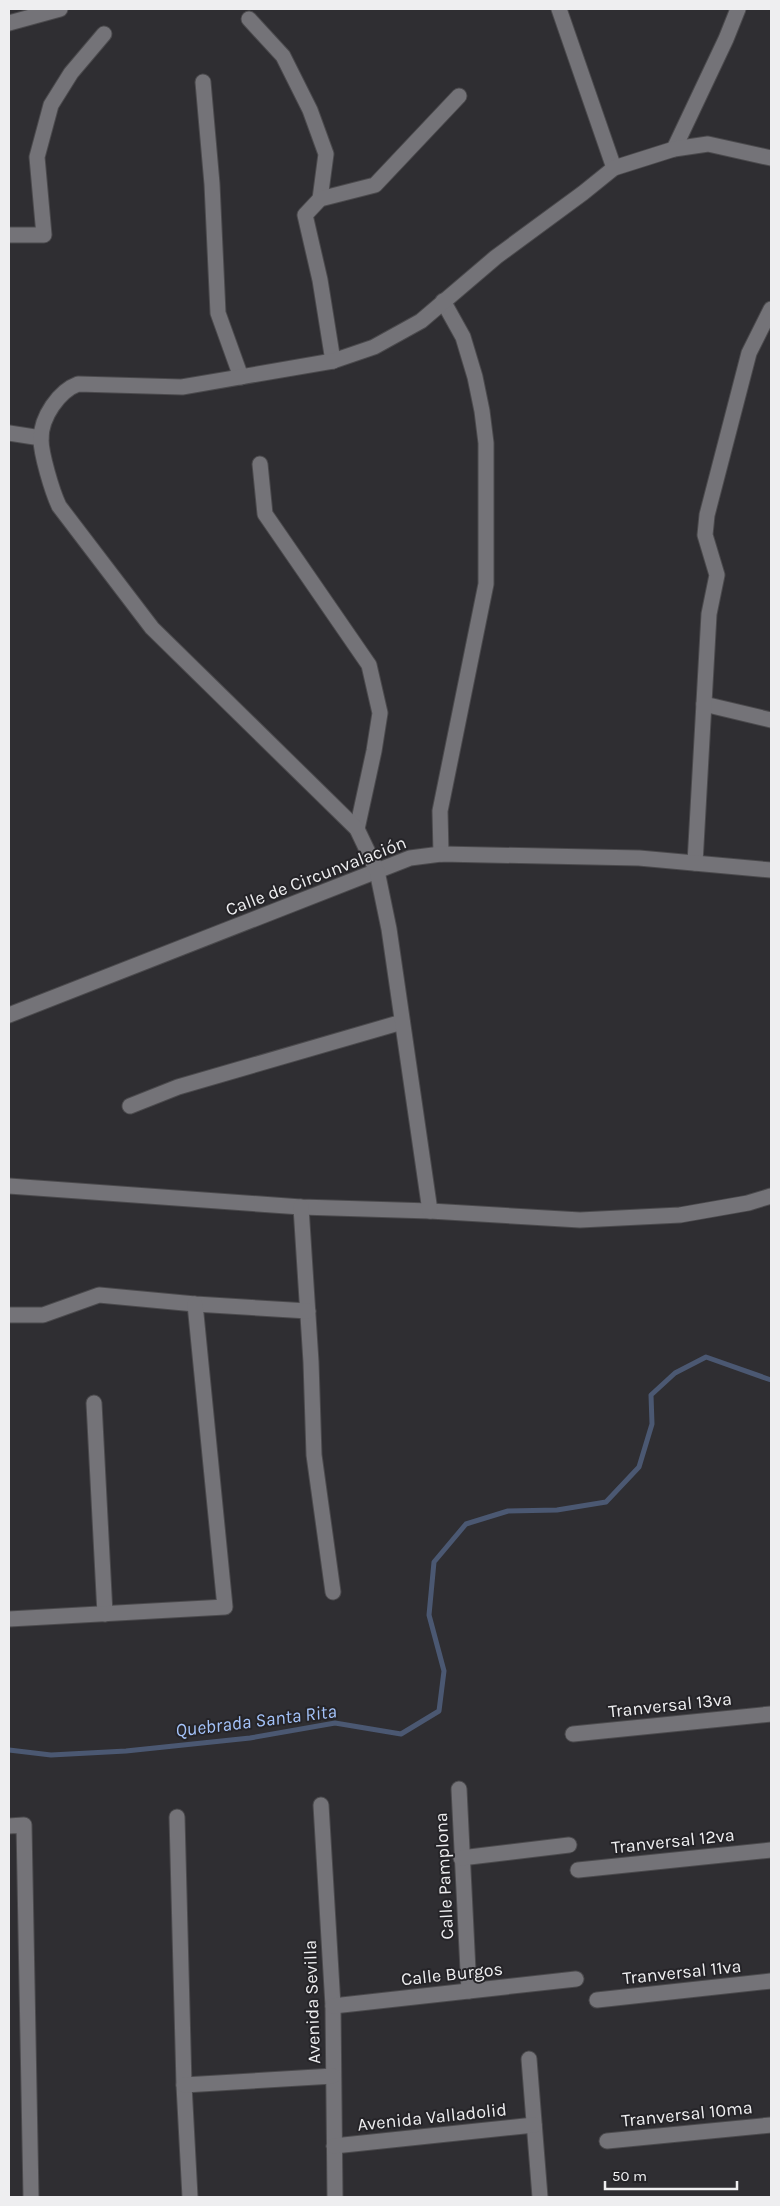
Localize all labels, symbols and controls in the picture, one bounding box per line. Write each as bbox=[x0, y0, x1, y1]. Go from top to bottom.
street label: Calle de Circunvalación bbox=[222, 831, 410, 921]
street label: Tranversal 13va bbox=[607, 1688, 733, 1722]
water label: Quebrada Santa Rita bbox=[174, 1700, 338, 1742]
street label: Calle Pamplona bbox=[430, 1812, 458, 1940]
street label: Tranversal 12va bbox=[610, 1824, 736, 1858]
street label: Avenida Sevilla bbox=[299, 1940, 325, 2064]
street label: Tranversal 11va bbox=[622, 1955, 742, 1989]
street label: Calle Burgos bbox=[400, 1958, 504, 1990]
street label: Tranversal 10ma bbox=[620, 2096, 754, 2132]
street label: Avenida Valladolid bbox=[356, 2098, 508, 2136]
scale bar bbox=[605, 2158, 738, 2190]
text: 50 m bbox=[612, 2167, 647, 2185]

